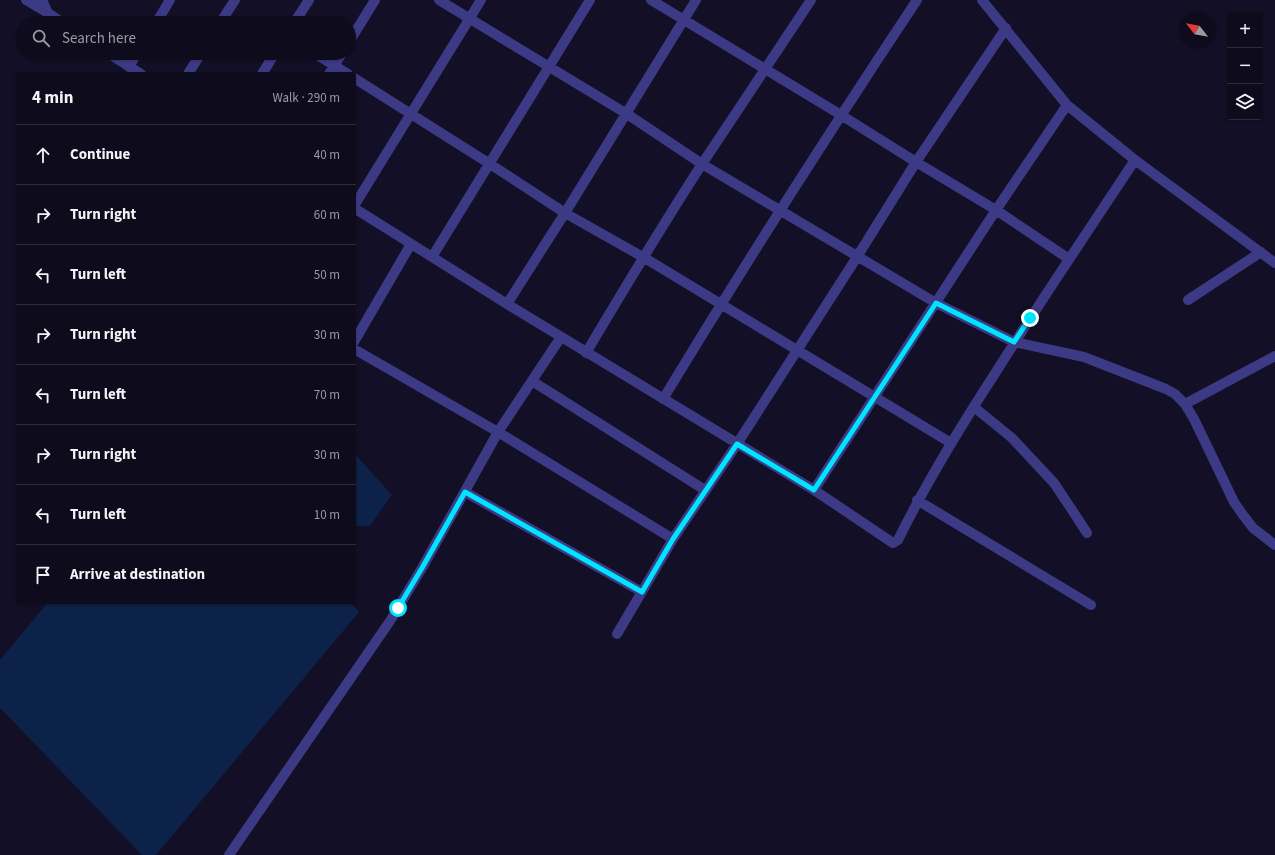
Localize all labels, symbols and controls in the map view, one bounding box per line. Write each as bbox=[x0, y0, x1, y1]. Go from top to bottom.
north arrow bbox=[1179, 12, 1215, 48]
map controls bbox=[1227, 12, 1263, 120]
button: + bbox=[1227, 12, 1263, 48]
search box bbox=[16, 16, 356, 60]
icon: search bbox=[30, 27, 52, 49]
text: Search here bbox=[62, 28, 136, 49]
button: − bbox=[1227, 48, 1263, 84]
button: layers bbox=[1227, 84, 1263, 120]
text: 4 min bbox=[32, 86, 73, 110]
text: Walk · 290 m bbox=[272, 89, 340, 107]
icon: ahead bbox=[32, 144, 54, 166]
text: Continue bbox=[70, 144, 130, 165]
text: 40 m bbox=[314, 146, 340, 164]
icon: right bbox=[32, 204, 54, 226]
text: Turn right bbox=[70, 204, 136, 225]
text: 60 m bbox=[314, 206, 340, 224]
icon: left bbox=[32, 264, 54, 286]
text: Turn left bbox=[70, 264, 126, 285]
text: 50 m bbox=[314, 266, 340, 284]
route end bbox=[1021, 309, 1039, 327]
icon: right bbox=[32, 324, 54, 346]
text: Turn right bbox=[70, 324, 136, 345]
text: 30 m bbox=[314, 326, 340, 344]
icon: left bbox=[32, 384, 54, 406]
text: Turn left bbox=[70, 384, 126, 405]
text: 70 m bbox=[314, 386, 340, 404]
icon: right bbox=[32, 444, 54, 466]
text: Turn right bbox=[70, 444, 136, 465]
text: 30 m bbox=[314, 446, 340, 464]
icon: left bbox=[32, 504, 54, 526]
text: Turn left bbox=[70, 504, 126, 525]
text: 10 m bbox=[314, 506, 340, 524]
icon: arrive bbox=[32, 564, 54, 586]
text: Arrive at destination bbox=[70, 564, 205, 585]
route start bbox=[389, 599, 407, 617]

